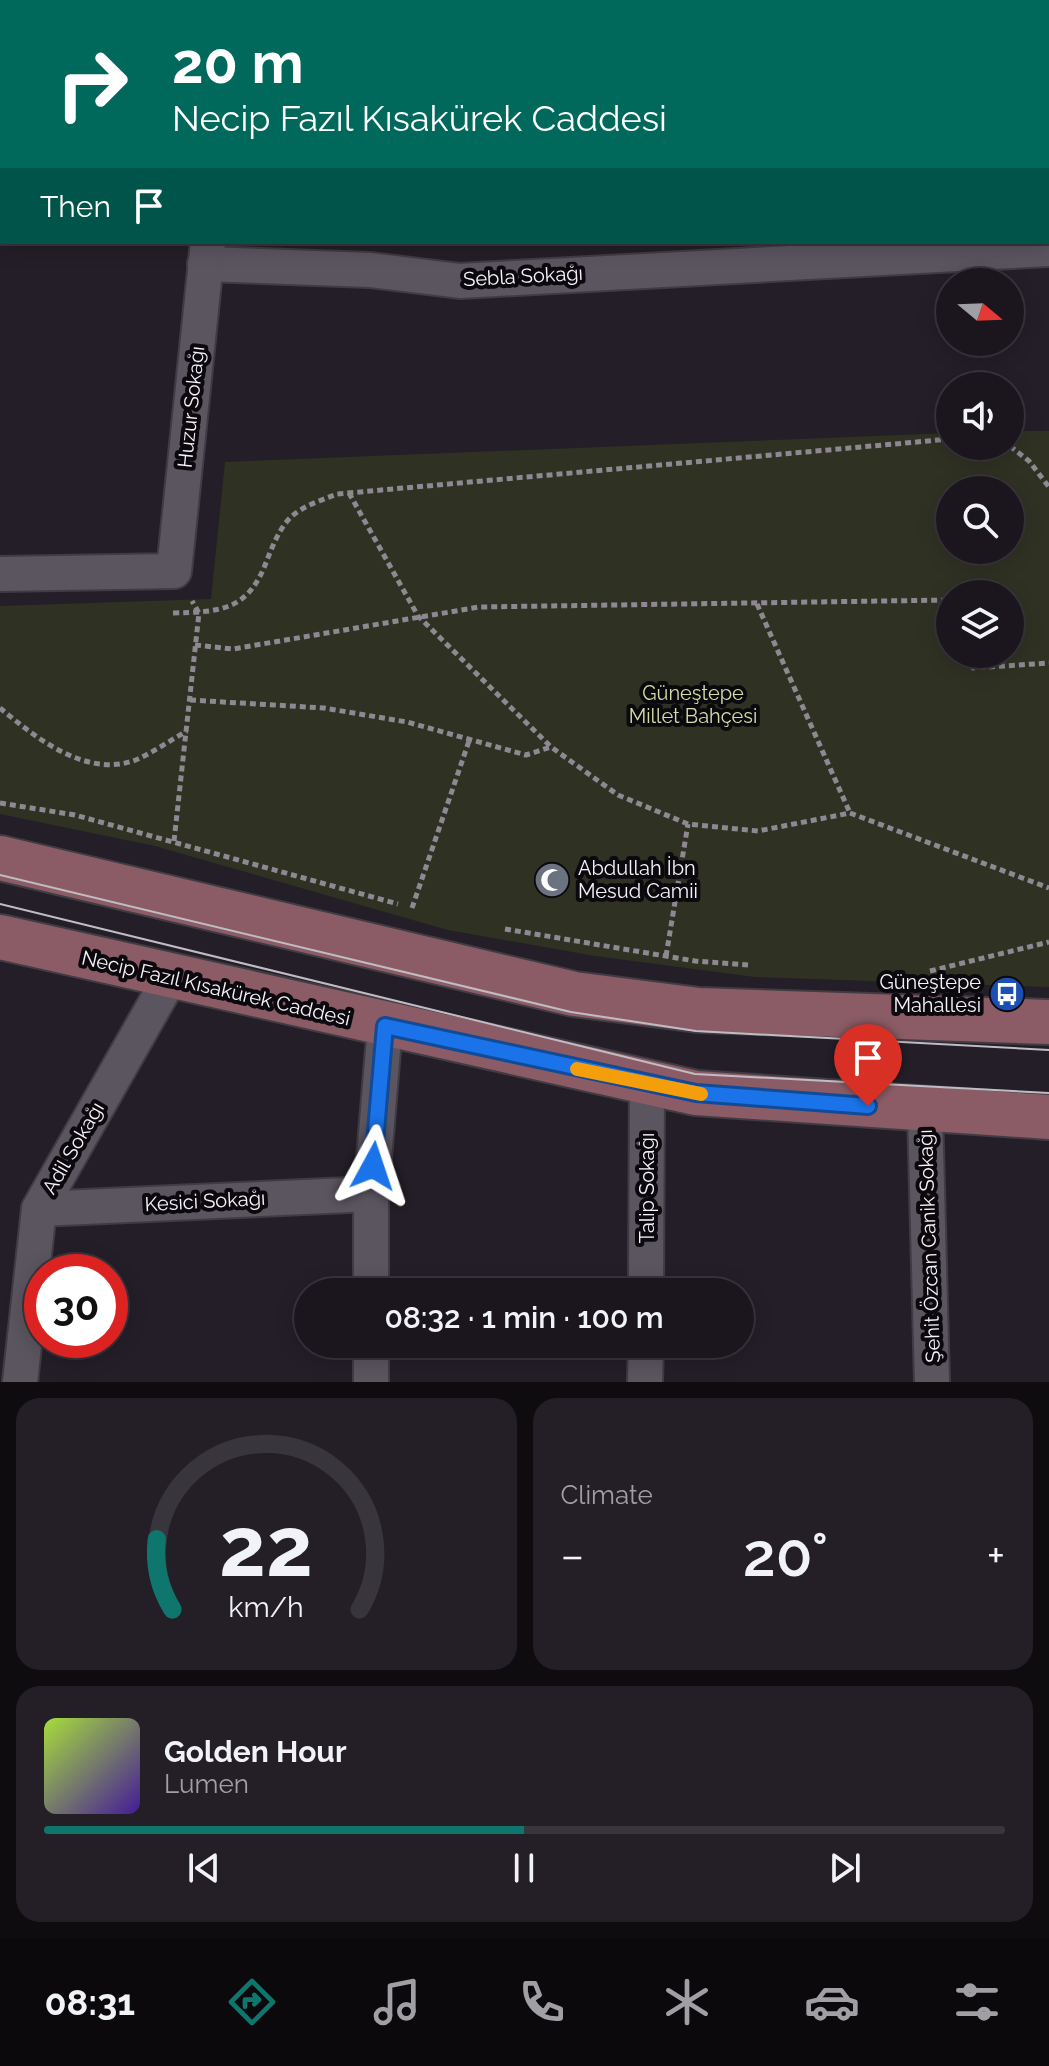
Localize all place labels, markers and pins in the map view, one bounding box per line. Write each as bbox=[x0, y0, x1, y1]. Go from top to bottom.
place label: Abdullah İbn Mesud Camii bbox=[578, 855, 698, 903]
mosque icon: Abdullah İbn Mesud Camii bbox=[533, 861, 571, 899]
place label: Güneştepe Mahallesi bbox=[879, 970, 981, 1017]
bus stop icon: Güneştepe Mahallesi bbox=[988, 975, 1026, 1013]
pin bbox=[834, 1024, 902, 1106]

